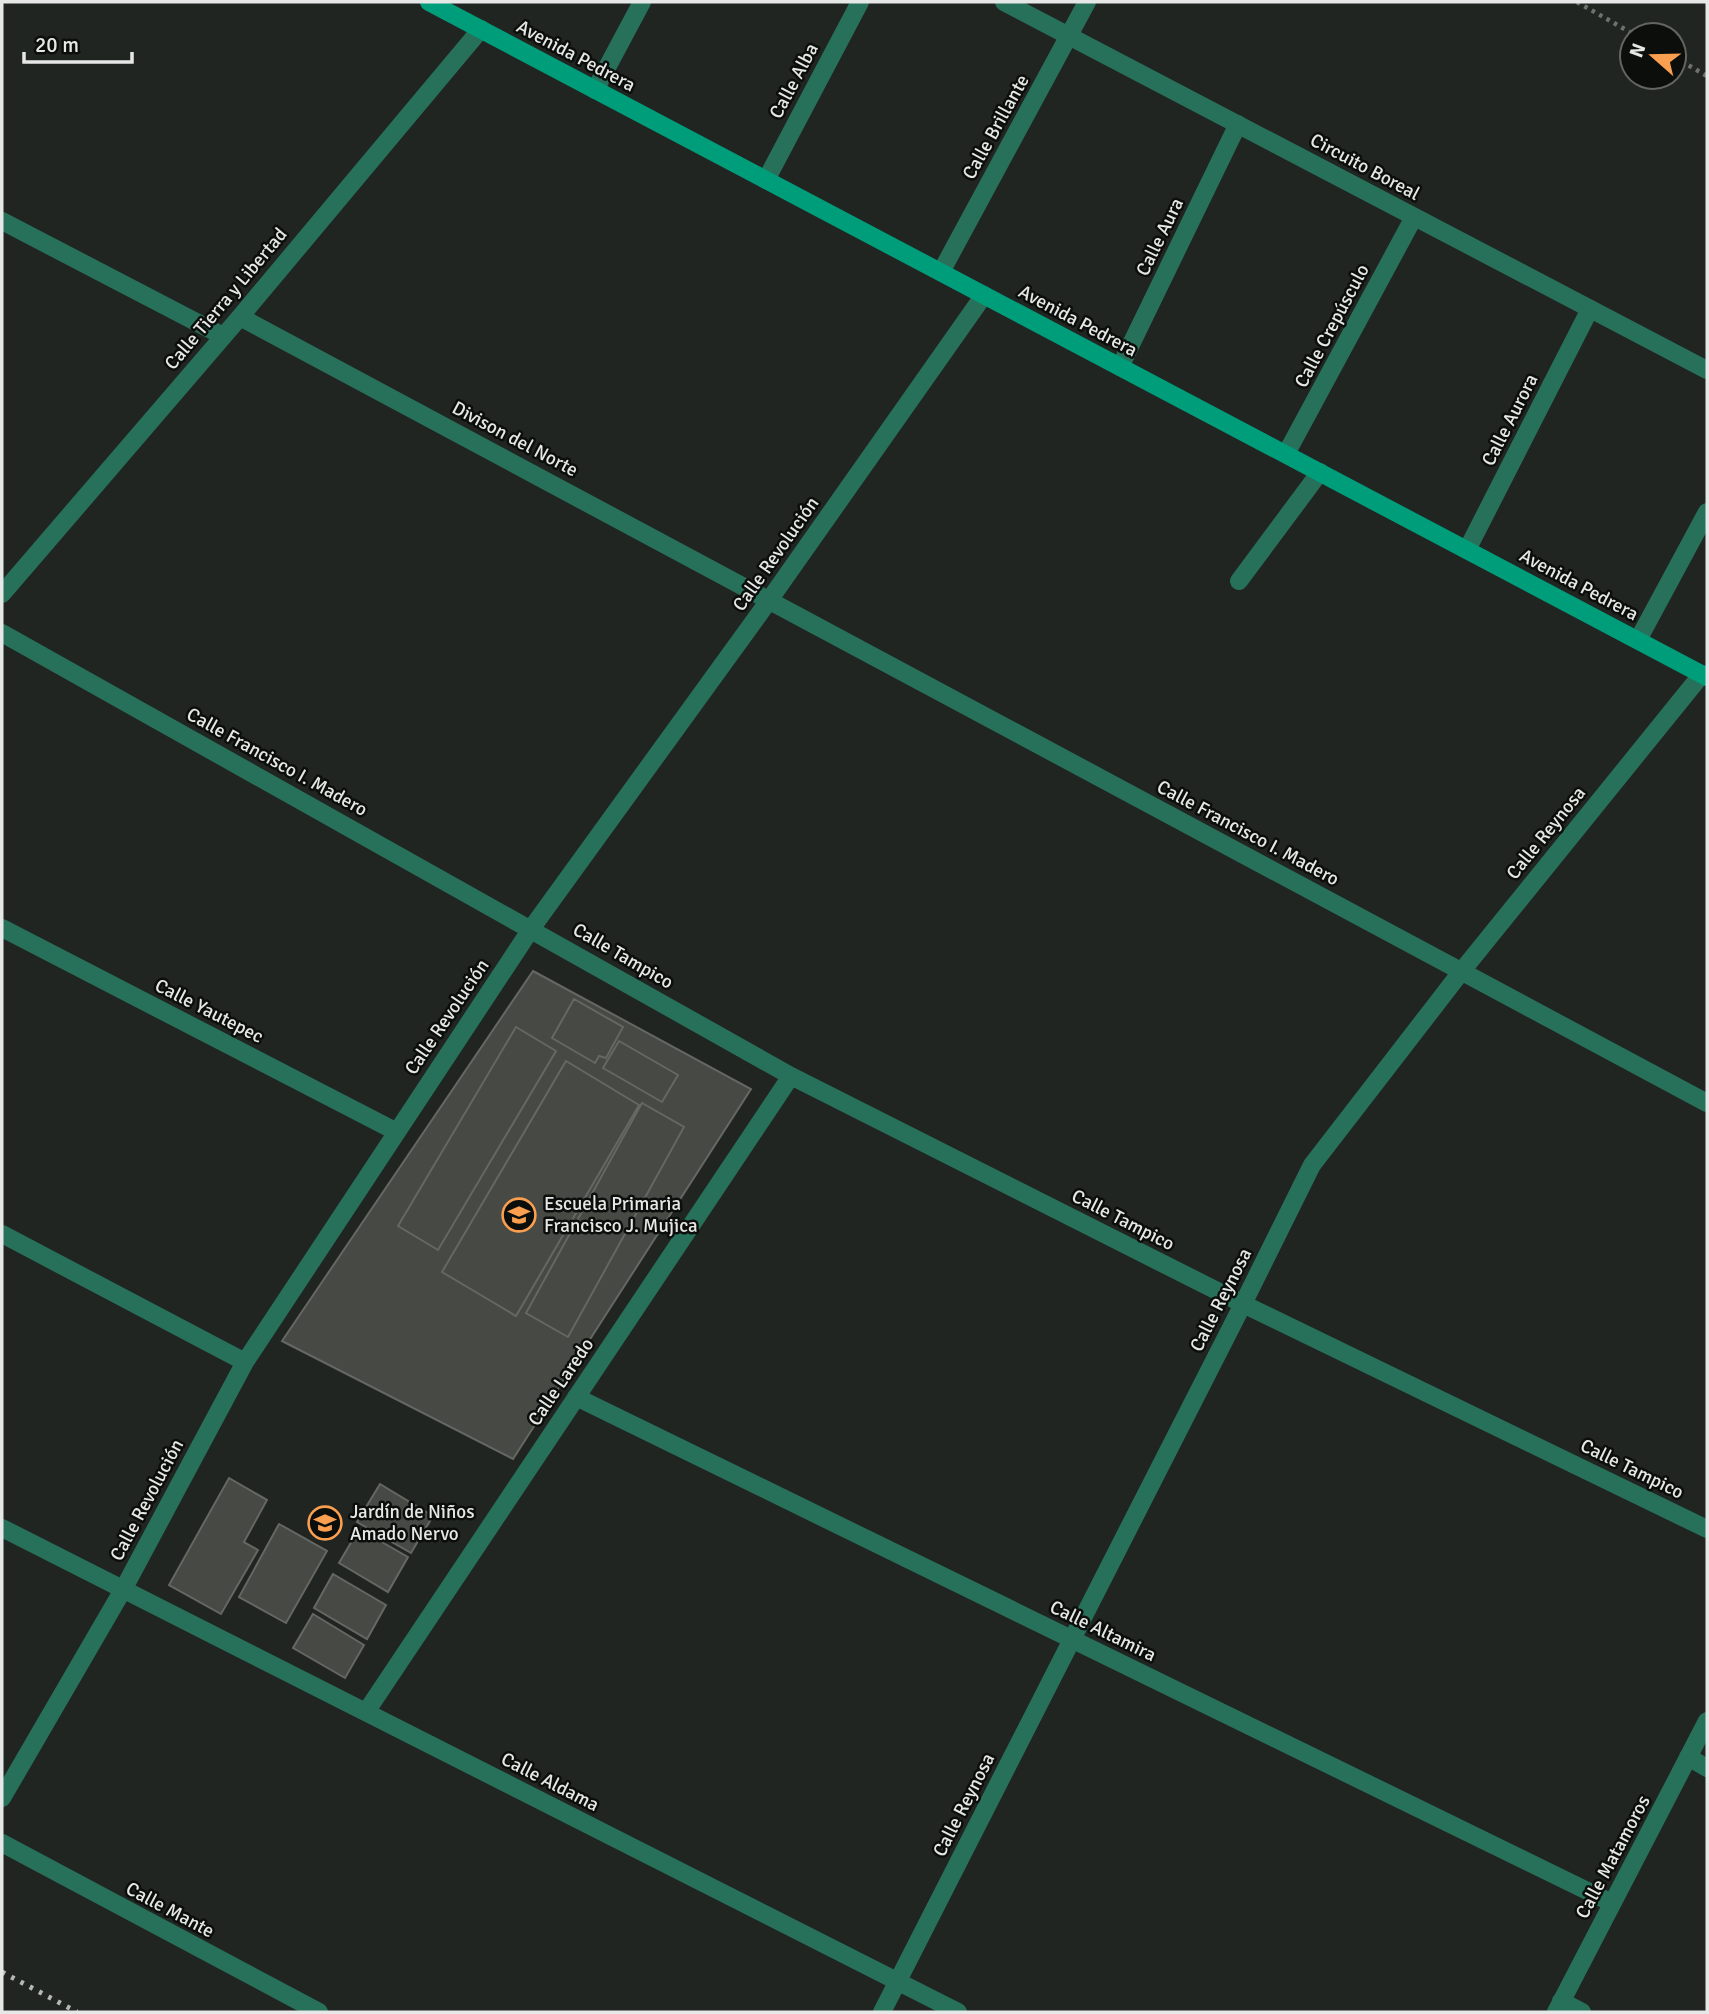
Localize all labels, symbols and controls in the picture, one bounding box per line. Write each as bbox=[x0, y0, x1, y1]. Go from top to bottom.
street label: Avenida Pedrera bbox=[512, 15, 640, 97]
scale bar bbox=[24, 21, 133, 65]
north arrow bbox=[1618, 21, 1688, 91]
text: 20 m bbox=[35, 32, 79, 58]
street label: Calle Alba bbox=[764, 39, 824, 123]
text: N bbox=[1624, 40, 1652, 61]
street label: Calle Brillante bbox=[957, 70, 1035, 184]
street label: Circuito Boreal bbox=[1306, 128, 1424, 206]
street label: Calle Aura bbox=[1131, 194, 1189, 280]
street label: Calle Tierra y Libertad bbox=[160, 223, 292, 375]
street label: Calle Crepúsculo bbox=[1289, 260, 1375, 392]
street label: Avenida Pedrera bbox=[1014, 280, 1142, 362]
street label: Calle Aurora bbox=[1477, 370, 1543, 470]
street label: Divison del Norte bbox=[448, 396, 582, 482]
street label: Calle Revolución bbox=[728, 492, 824, 616]
street label: Avenida Pedrera bbox=[1515, 544, 1643, 626]
street label: Calle Francisco I. Madero bbox=[182, 702, 372, 822]
street label: Calle Francisco I. Madero bbox=[1153, 775, 1343, 891]
street label: Calle Reynosa bbox=[1501, 782, 1591, 884]
street label: Calle Tampico bbox=[568, 918, 678, 994]
street label: Calle Revolución bbox=[399, 955, 495, 1079]
street label: Calle Yautepec bbox=[151, 973, 267, 1049]
street label: Calle Tampico bbox=[1068, 1184, 1178, 1256]
place label: Escuela Primaria Francisco J. Mujica bbox=[544, 1192, 698, 1238]
school or university icon: Escuela Primaria Francisco J. Mujica bbox=[500, 1196, 538, 1234]
street label: Calle Reynosa bbox=[1185, 1244, 1257, 1356]
street label: Calle Laredo bbox=[523, 1333, 599, 1431]
street label: Calle Tampico bbox=[1576, 1434, 1688, 1504]
street label: Calle Revolución bbox=[105, 1435, 189, 1565]
place label: Jardín de Niños Amado Nervo bbox=[350, 1500, 475, 1546]
school or university icon: Jardín de Niños Amado Nervo bbox=[306, 1504, 344, 1542]
street label: Calle Altamira bbox=[1046, 1595, 1160, 1667]
street label: Calle Aldama bbox=[497, 1747, 603, 1817]
street label: Calle Reynosa bbox=[928, 1749, 1000, 1861]
street label: Calle Matamoros bbox=[1570, 1791, 1656, 1923]
street label: Calle Mante bbox=[122, 1877, 218, 1943]

